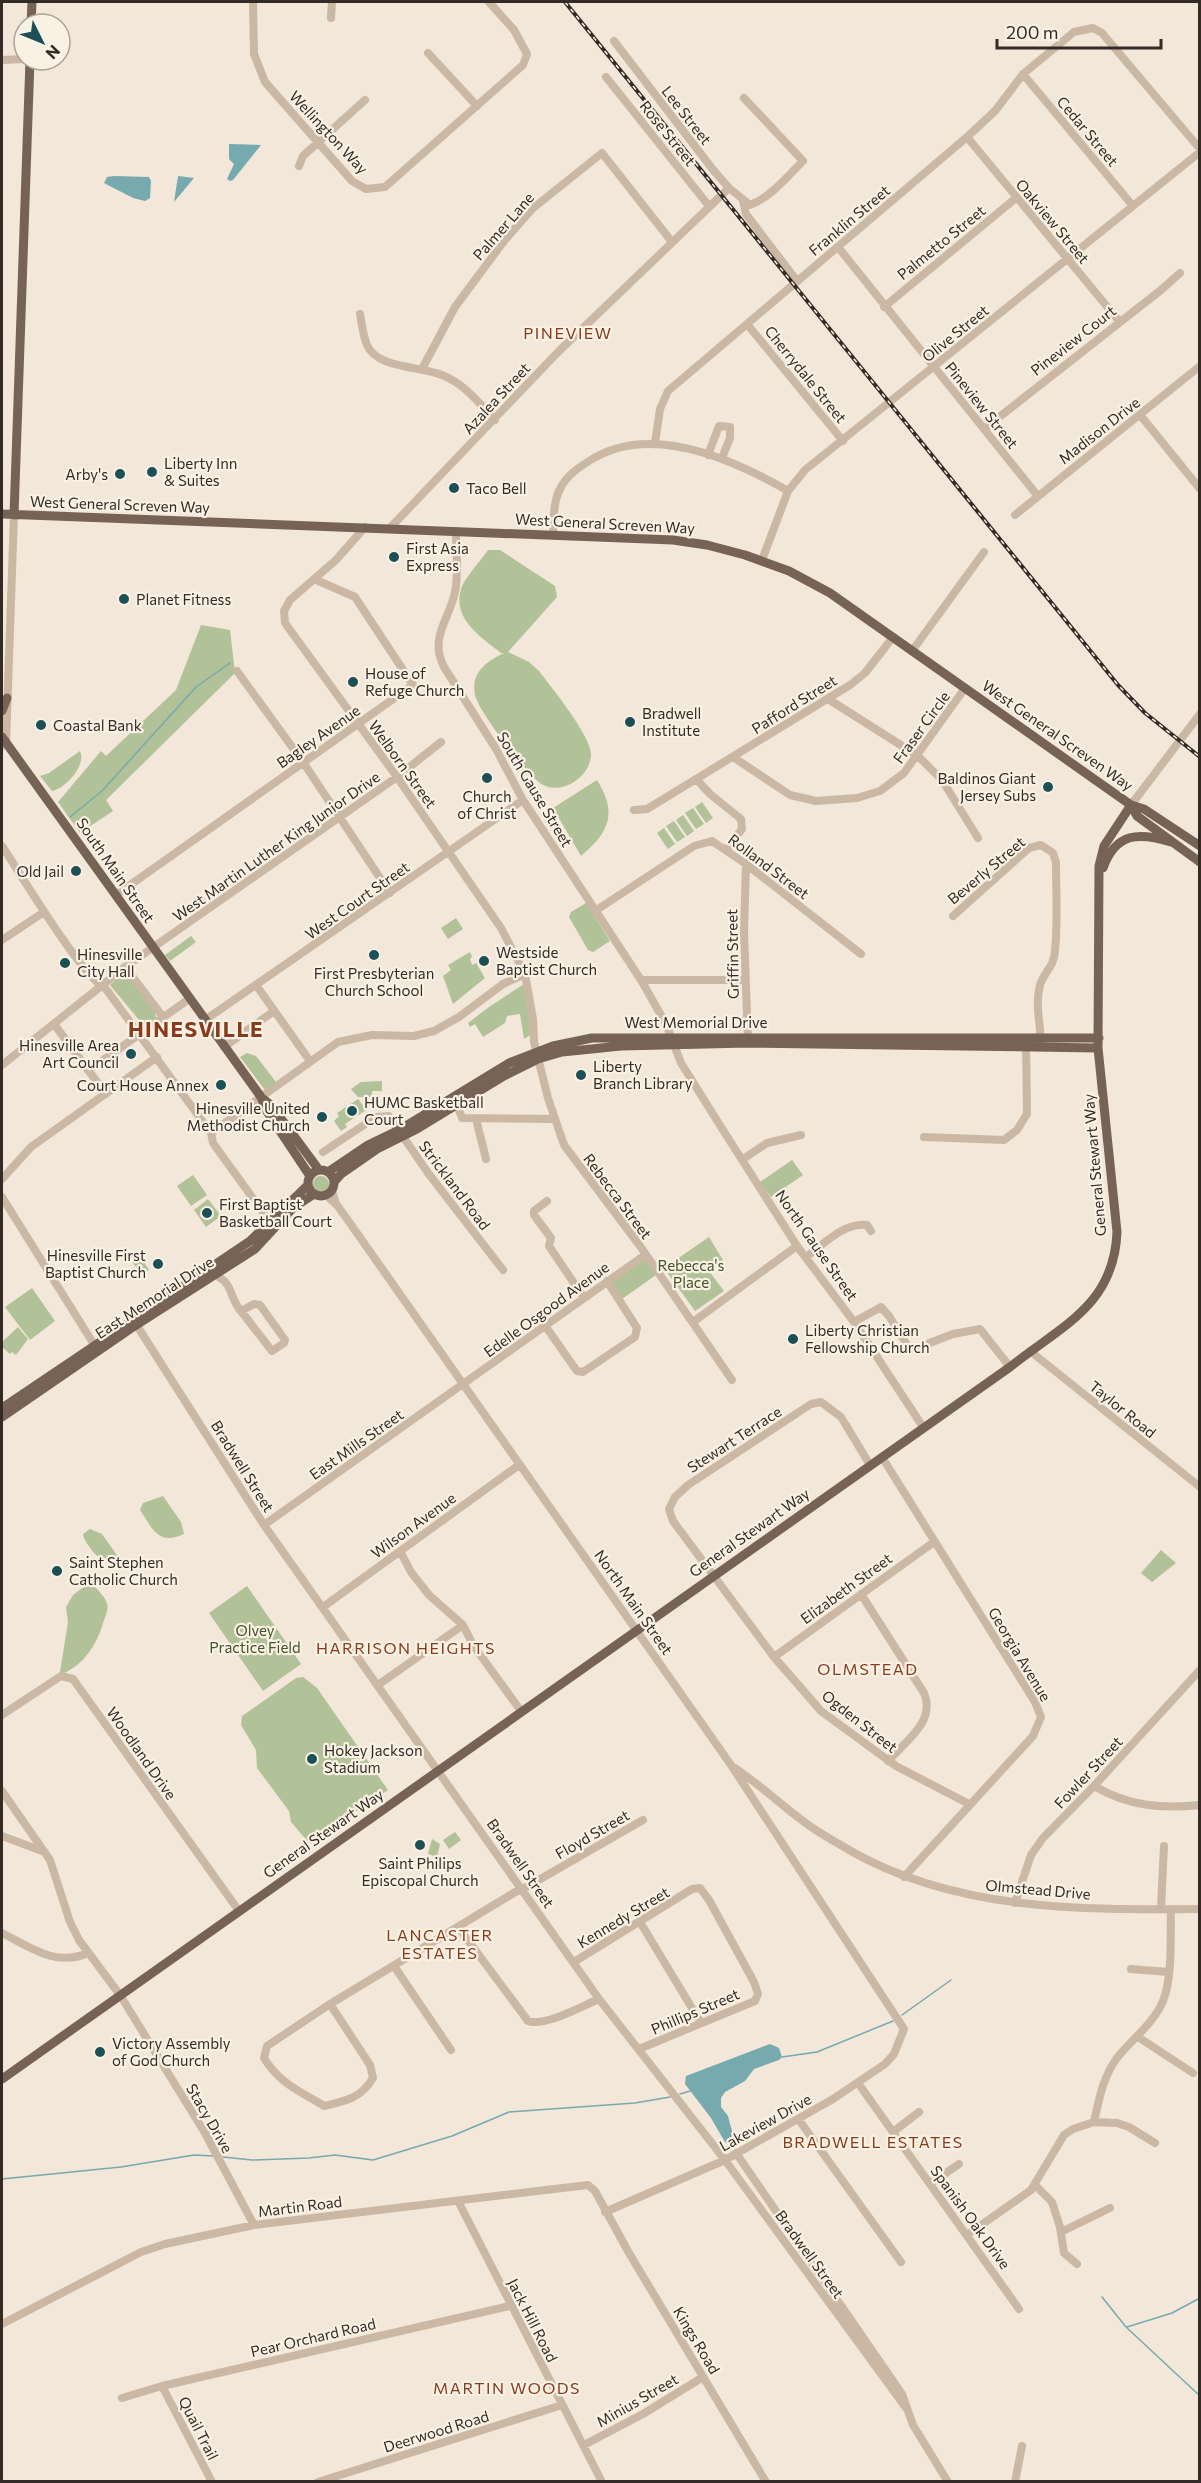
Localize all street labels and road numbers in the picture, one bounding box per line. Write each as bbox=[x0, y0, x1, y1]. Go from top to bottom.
street label: Lee Street bbox=[658, 82, 716, 148]
street label: Wellington Way bbox=[286, 87, 372, 177]
street label: Cedar Street bbox=[1053, 92, 1123, 170]
street label: Rose Street bbox=[636, 97, 700, 169]
street label: Oakview Street bbox=[1012, 175, 1094, 267]
street label: Franklin Street bbox=[805, 181, 893, 259]
street label: Palmer Lane bbox=[469, 188, 537, 264]
street label: Palmetto Street bbox=[893, 201, 989, 283]
street label: Olive Street bbox=[918, 301, 992, 365]
street label: Pineview Court bbox=[1027, 301, 1119, 379]
street label: Cherrydale Street bbox=[761, 322, 851, 426]
street label: Pineview Street bbox=[942, 358, 1022, 452]
street label: Azalea Street bbox=[459, 359, 533, 437]
street label: Madison Drive bbox=[1055, 393, 1143, 467]
street label: West General Screven Way bbox=[30, 492, 211, 516]
street label: West General Screven Way bbox=[515, 509, 696, 537]
street label: Pafford Street bbox=[748, 671, 840, 737]
street label: West General Screven Way bbox=[979, 676, 1137, 794]
street label: Fraser Circle bbox=[889, 687, 953, 767]
street label: Bagley Avenue bbox=[273, 701, 363, 771]
street label: Welborn Street bbox=[365, 717, 441, 811]
street label: South Gause Street bbox=[494, 728, 576, 850]
street label: West Martin Luther King Junior Drive bbox=[169, 767, 383, 925]
street label: South Main Street bbox=[73, 814, 159, 926]
street label: Rolland Street bbox=[725, 830, 813, 902]
street label: Beverly Street bbox=[944, 832, 1028, 908]
street label: West Court Street bbox=[301, 857, 413, 943]
street label: Griffin Street bbox=[722, 909, 742, 999]
street label: West Memorial Drive bbox=[625, 1013, 768, 1031]
street label: General Stewart Way bbox=[1079, 1093, 1109, 1237]
street label: Strickland Road bbox=[416, 1137, 494, 1233]
street label: Rebecca Street bbox=[580, 1150, 656, 1242]
street label: North Gause Street bbox=[772, 1186, 862, 1304]
street label: East Memorial Drive bbox=[91, 1252, 217, 1342]
street label: Edelle Osgood Avenue bbox=[480, 1257, 612, 1360]
street label: Taylor Road bbox=[1086, 1377, 1160, 1441]
street label: Stewart Terrace bbox=[684, 1402, 784, 1476]
street label: East Mills Street bbox=[306, 1405, 406, 1483]
street label: Bradwell Street bbox=[208, 1417, 278, 1515]
street label: General Stewart Way bbox=[685, 1484, 813, 1580]
street label: Wilson Avenue bbox=[367, 1488, 459, 1562]
street label: North Main Street bbox=[591, 1546, 677, 1658]
street label: Elizabeth Street bbox=[797, 1549, 895, 1627]
street label: Georgia Avenue bbox=[985, 1604, 1055, 1704]
street label: Ogden Street bbox=[819, 1686, 901, 1756]
street label: Woodland Drive bbox=[103, 1703, 181, 1803]
street label: Fowler Street bbox=[1050, 1732, 1126, 1812]
street label: General Stewart Way bbox=[259, 1785, 387, 1881]
street label: Floyd Street bbox=[552, 1806, 632, 1862]
street label: Bradwell Street bbox=[484, 1815, 558, 1911]
street label: Olmstead Drive bbox=[985, 1875, 1091, 1903]
street label: Kennedy Street bbox=[574, 1882, 672, 1952]
street label: Phillips Street bbox=[648, 1984, 742, 2038]
street label: Stacy Drive bbox=[183, 2080, 237, 2156]
street label: Lakeview Drive bbox=[716, 2089, 814, 2155]
street label: Spanish Oak Drive bbox=[927, 2162, 1015, 2272]
street label: Martin Road bbox=[257, 2192, 343, 2220]
street label: Bradwell Street bbox=[772, 2206, 848, 2302]
street label: Jack Hill Road bbox=[504, 2275, 562, 2365]
street label: Kings Road bbox=[670, 2303, 724, 2377]
street label: Pear Orchard Road bbox=[249, 2314, 377, 2360]
street label: Minius Street bbox=[593, 2369, 681, 2431]
street label: Quail Trail bbox=[175, 2393, 223, 2463]
street label: Deerwood Road bbox=[381, 2406, 491, 2456]

